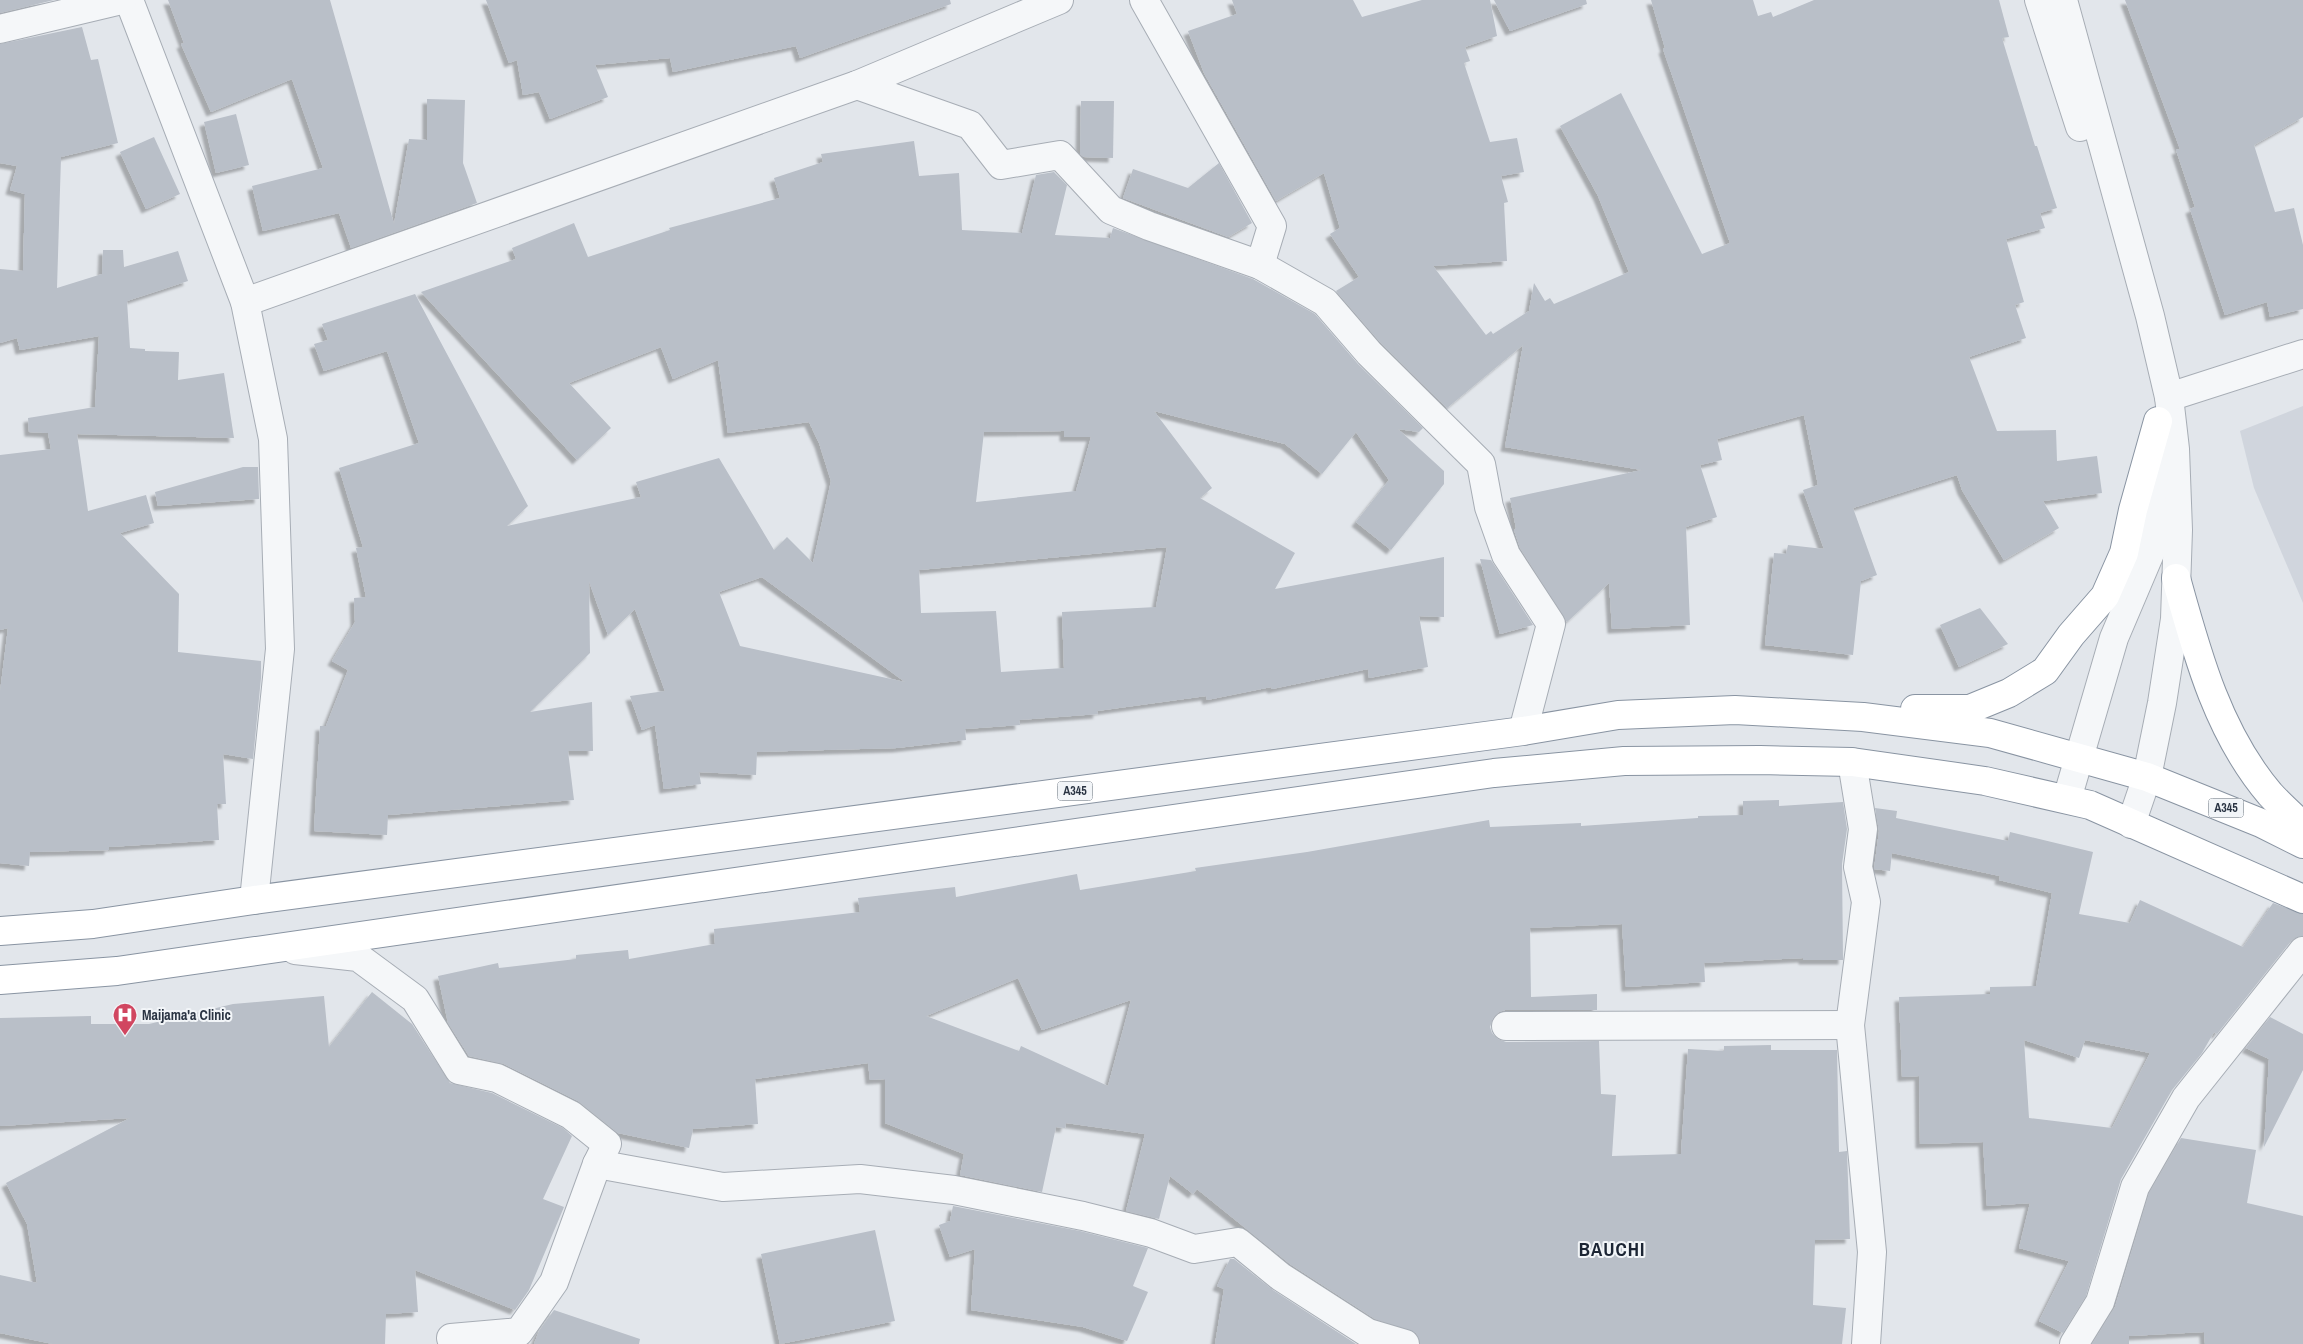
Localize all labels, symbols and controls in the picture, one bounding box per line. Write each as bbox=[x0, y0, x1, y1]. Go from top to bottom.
road number: A345 bbox=[1058, 781, 1092, 800]
road number: A345 bbox=[2208, 798, 2244, 818]
hospital icon: Maijama'a Clinic bbox=[112, 1002, 138, 1036]
place label: Maijama'a Clinic bbox=[142, 1006, 231, 1024]
district label: BAUCHI bbox=[1579, 1236, 1645, 1262]

